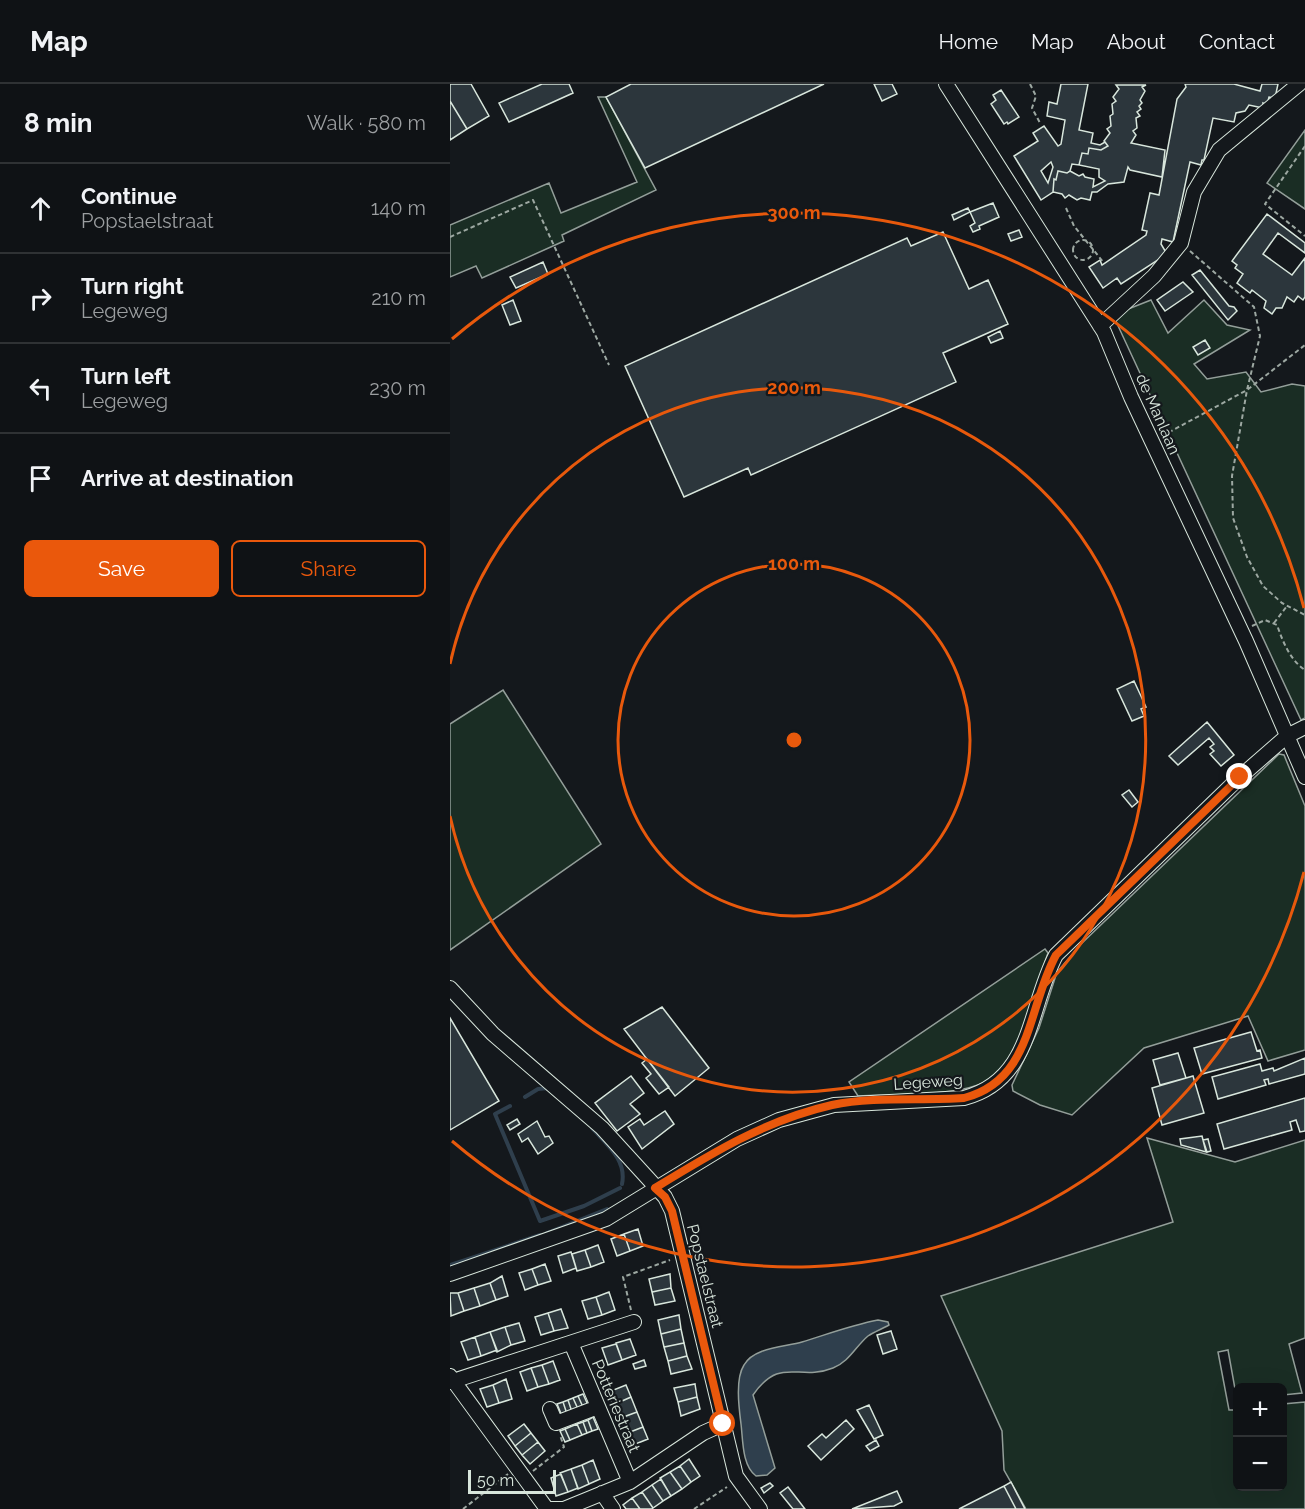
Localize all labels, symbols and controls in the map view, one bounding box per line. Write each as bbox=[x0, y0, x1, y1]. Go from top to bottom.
text: Map bbox=[30, 25, 88, 58]
text: Home bbox=[939, 29, 998, 54]
text: Map bbox=[1031, 29, 1074, 54]
text: About bbox=[1107, 29, 1166, 54]
text: Contact bbox=[1199, 29, 1275, 54]
text: 8 min bbox=[24, 108, 92, 138]
text: Walk · 580 m bbox=[307, 111, 426, 135]
text: Continue bbox=[81, 183, 177, 209]
icon: ahead bbox=[24, 192, 57, 225]
text: 140 m bbox=[371, 196, 426, 220]
text: 300 m bbox=[767, 202, 821, 223]
text: Popstaelstraat bbox=[81, 209, 214, 233]
text: Turn right bbox=[81, 273, 184, 299]
icon: right bbox=[24, 282, 57, 315]
text: 210 m bbox=[371, 286, 426, 310]
text: Legeweg bbox=[81, 299, 168, 323]
text: Turn left bbox=[81, 363, 171, 389]
street label: de Manlaan bbox=[1132, 371, 1184, 457]
icon: left bbox=[24, 372, 57, 405]
text: 230 m bbox=[369, 376, 426, 400]
text: 200 m bbox=[767, 377, 821, 398]
text: Legeweg bbox=[81, 389, 168, 413]
icon: arrive bbox=[24, 462, 57, 495]
text: Arrive at destination bbox=[81, 465, 294, 491]
button: Save bbox=[24, 540, 219, 597]
button: Share bbox=[231, 540, 426, 597]
text: 100 m bbox=[768, 553, 820, 574]
centre of rings bbox=[784, 730, 804, 750]
route end bbox=[1226, 763, 1252, 789]
street label: Legeweg bbox=[893, 1070, 963, 1094]
street label: Popstaelstraat bbox=[683, 1222, 727, 1330]
street label: Potteriestraat bbox=[588, 1357, 644, 1456]
map controls bbox=[1233, 1383, 1287, 1491]
button: + bbox=[1233, 1383, 1287, 1437]
route start bbox=[709, 1410, 735, 1436]
button: − bbox=[1233, 1437, 1287, 1491]
scale bar bbox=[468, 1467, 556, 1494]
text: 50 m bbox=[477, 1471, 514, 1490]

